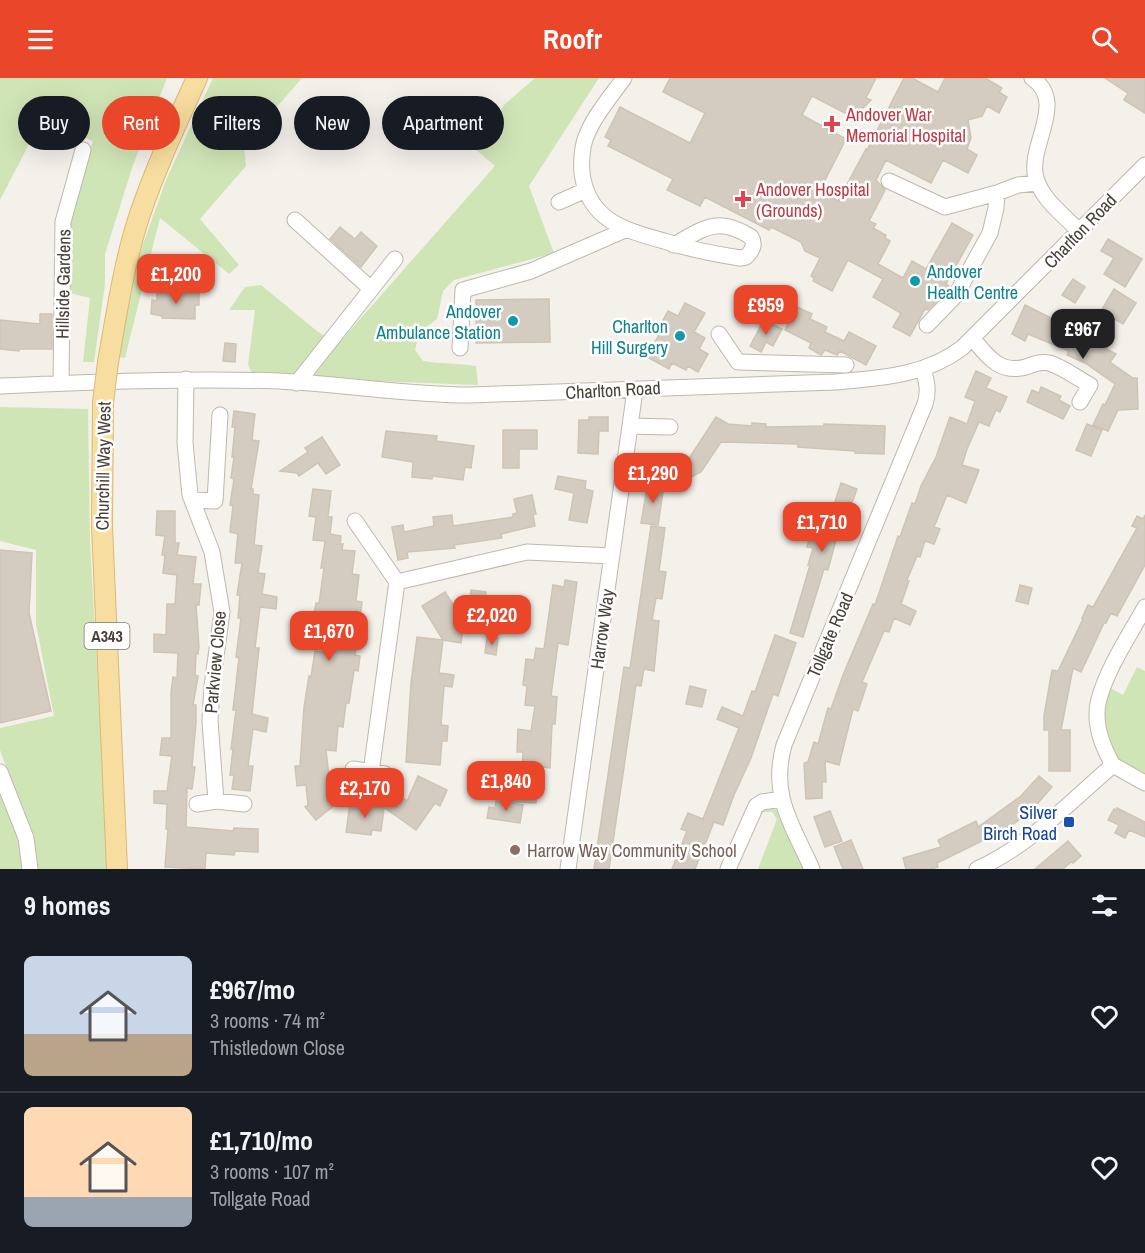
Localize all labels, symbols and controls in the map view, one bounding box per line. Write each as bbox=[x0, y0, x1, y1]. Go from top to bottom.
text: Roofr bbox=[543, 21, 602, 57]
icon: menu bbox=[24, 23, 57, 56]
icon: search bbox=[1088, 23, 1121, 56]
chip: Buy bbox=[18, 96, 90, 150]
chip: Rent bbox=[102, 96, 180, 150]
chip: Filters bbox=[192, 96, 282, 150]
chip: New bbox=[294, 96, 370, 150]
chip: Apartment bbox=[382, 96, 504, 150]
place label: Andover War Memorial Hospital bbox=[845, 102, 966, 148]
marker: Andover War Memorial Hospital bbox=[823, 115, 841, 133]
place label: Andover Hospital (Grounds) bbox=[755, 177, 869, 223]
street label: Charlton Road bbox=[1038, 188, 1122, 274]
marker: Andover Hospital (Grounds) bbox=[734, 190, 752, 208]
street label: Hillside Gardens bbox=[50, 229, 76, 339]
pin: £1,200 bbox=[127, 254, 225, 305]
place label: Andover Health Centre bbox=[926, 259, 1018, 305]
text: £1,200 bbox=[151, 260, 201, 287]
marker: Andover Health Centre bbox=[908, 274, 922, 288]
pin: £959 bbox=[730, 285, 802, 336]
text: £959 bbox=[748, 291, 784, 318]
place label: Andover Ambulance Station bbox=[375, 299, 501, 345]
pin: £967 bbox=[1047, 309, 1119, 360]
marker: Andover Ambulance Station bbox=[506, 314, 520, 328]
place label: Charlton Hill Surgery bbox=[591, 314, 669, 360]
text: £967 bbox=[1065, 315, 1101, 342]
marker: Charlton Hill Surgery bbox=[673, 329, 687, 343]
street label: Charlton Road bbox=[565, 375, 661, 405]
street label: Churchill Way West bbox=[89, 401, 117, 531]
pin: £1,290 bbox=[604, 453, 702, 504]
text: £1,290 bbox=[628, 459, 678, 486]
pin: £1,710 bbox=[773, 502, 871, 553]
text: £1,710 bbox=[797, 508, 847, 535]
street label: Harrow Way bbox=[584, 587, 620, 671]
street label: Tollgate Road bbox=[801, 589, 859, 681]
pin: £2,020 bbox=[443, 595, 541, 646]
text: £2,020 bbox=[467, 601, 517, 628]
street label: Parkview Close bbox=[198, 610, 232, 714]
pin: £1,670 bbox=[280, 611, 378, 662]
text: £1,670 bbox=[304, 617, 354, 644]
road number: A343 bbox=[84, 623, 130, 649]
pin: £1,840 bbox=[457, 761, 555, 812]
text: £1,840 bbox=[481, 767, 531, 794]
pin: £2,170 bbox=[316, 768, 414, 819]
text: £2,170 bbox=[340, 774, 390, 801]
place label: Silver Birch Road bbox=[983, 800, 1057, 846]
marker: Silver Birch Road bbox=[1062, 815, 1076, 829]
place label: Harrow Way Community School bbox=[527, 838, 736, 863]
marker: Harrow Way Community School bbox=[508, 843, 522, 857]
text: 9 homes bbox=[24, 888, 111, 923]
icon: filters bbox=[1088, 889, 1121, 922]
text: £967/mo bbox=[210, 972, 295, 1007]
icon: home bbox=[72, 980, 144, 1052]
icon: heart bbox=[1088, 1000, 1121, 1033]
text: 3 rooms · 74 m² bbox=[210, 1007, 325, 1034]
text: Thistledown Close bbox=[210, 1034, 345, 1061]
text: £1,710/mo bbox=[210, 1123, 313, 1158]
icon: home bbox=[72, 1131, 144, 1203]
icon: heart bbox=[1088, 1151, 1121, 1184]
text: 3 rooms · 107 m² bbox=[210, 1158, 334, 1185]
text: Tollgate Road bbox=[210, 1185, 310, 1212]

